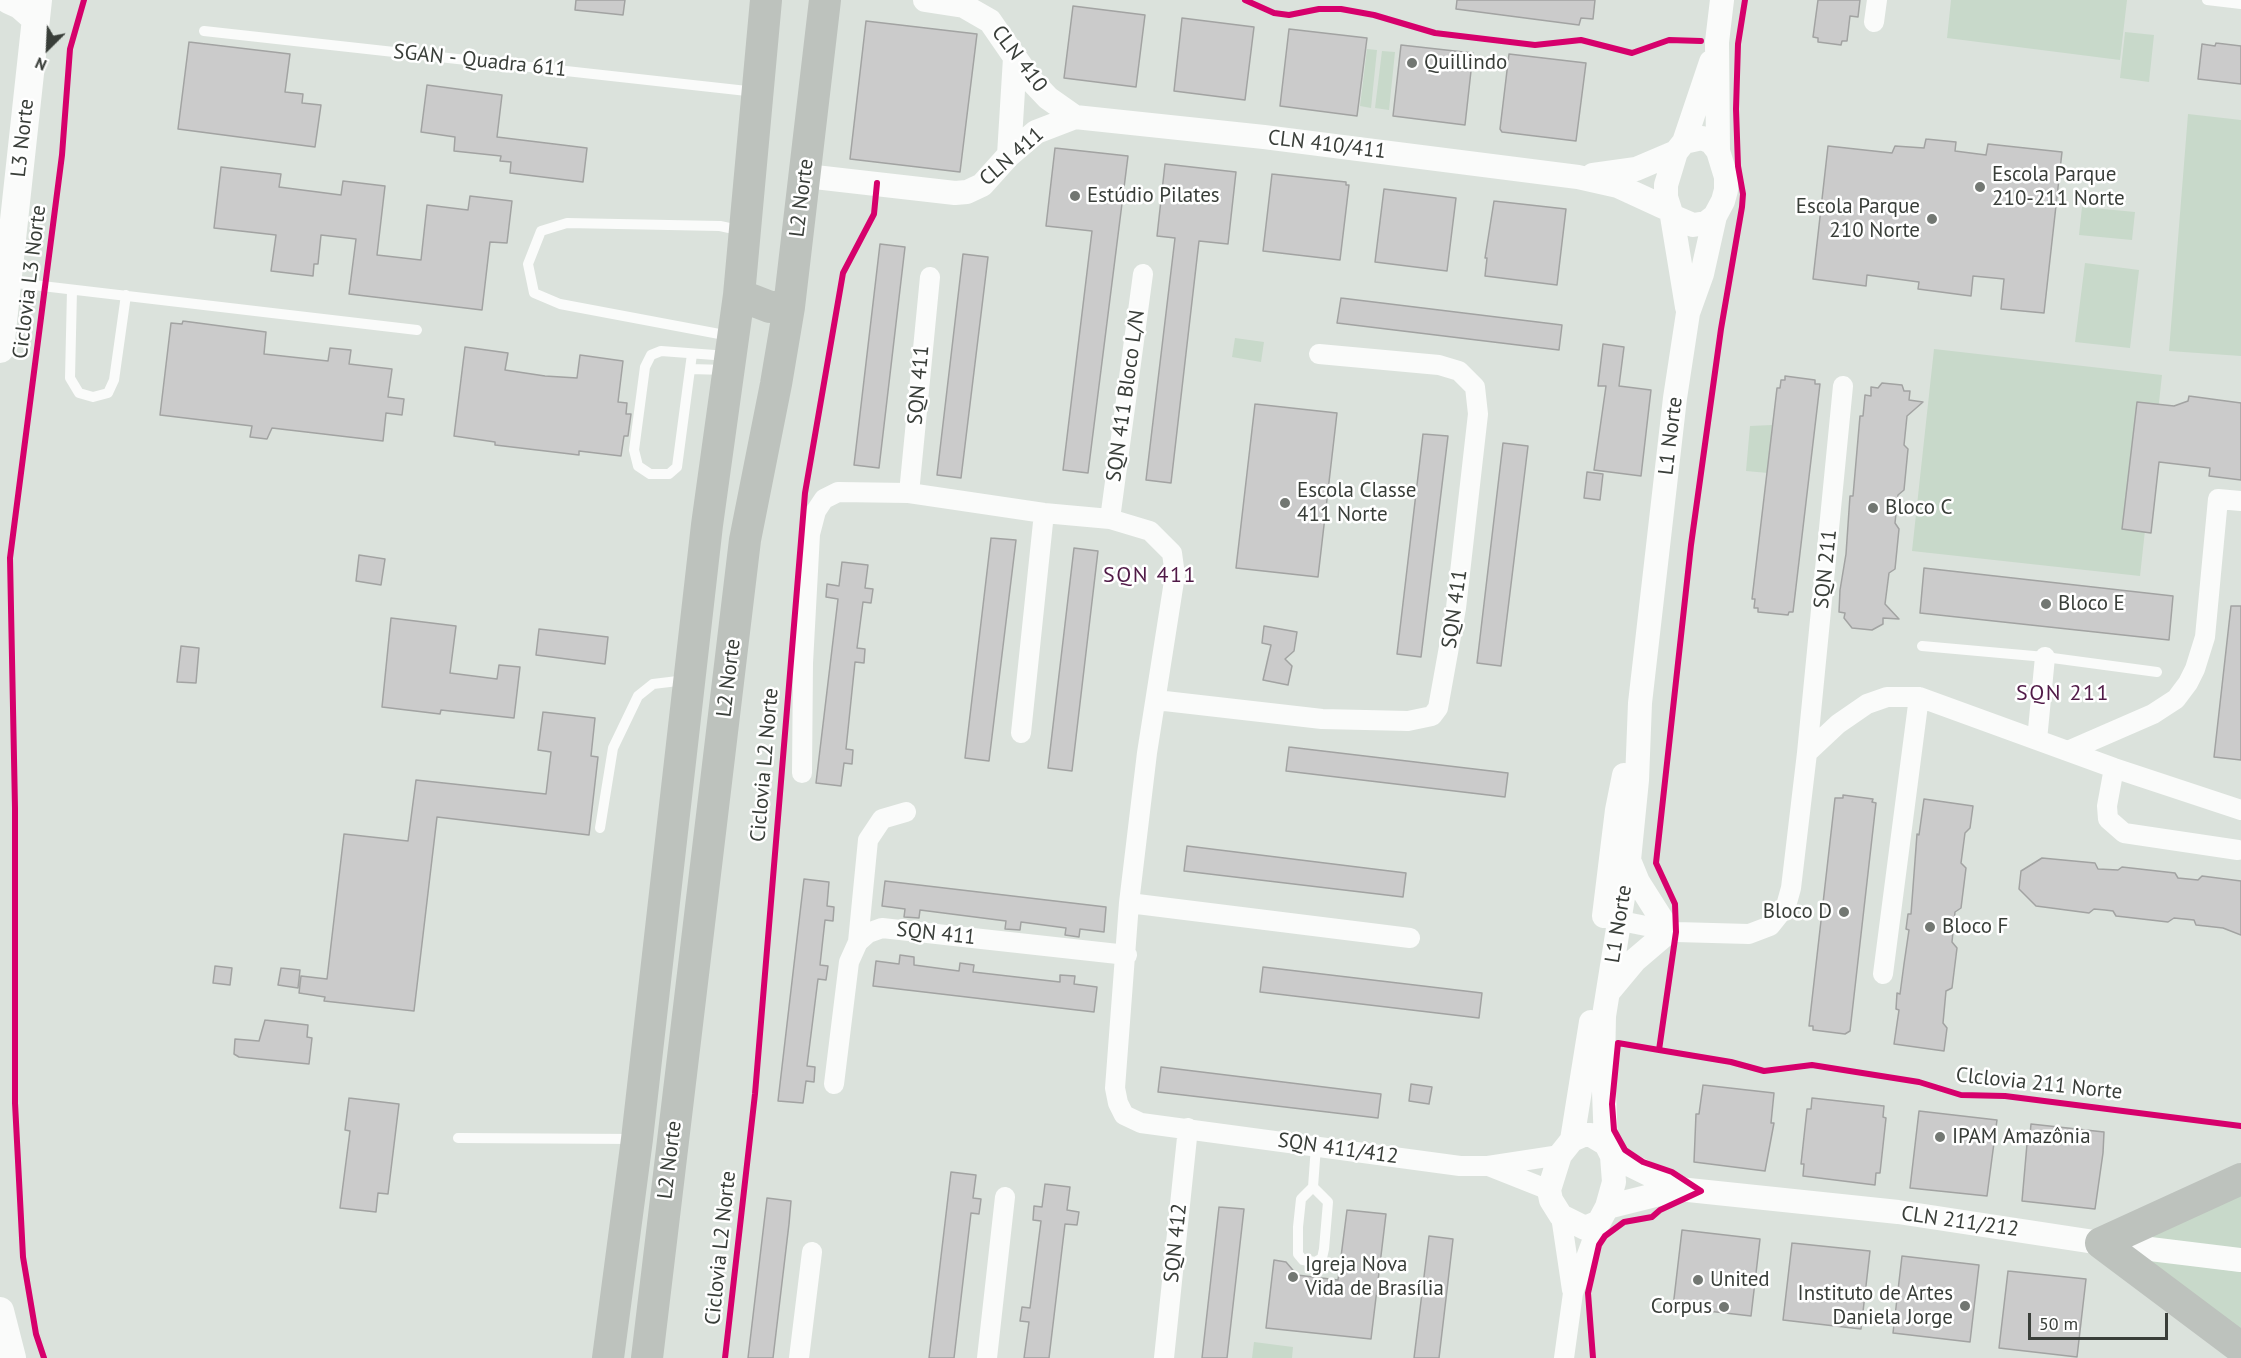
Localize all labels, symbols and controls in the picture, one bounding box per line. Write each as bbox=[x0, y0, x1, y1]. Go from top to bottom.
north arrow bbox=[18, 18, 78, 78]
street label: CLN 410 bbox=[986, 21, 1052, 97]
street label: SGAN - Quadra 611 bbox=[392, 39, 568, 83]
place label: Quillindo bbox=[1424, 50, 1507, 76]
text: N bbox=[32, 53, 50, 76]
marker: Quillindo bbox=[1405, 56, 1419, 70]
street label: L3 Norte bbox=[6, 98, 40, 178]
street label: CLN 411 bbox=[975, 122, 1049, 192]
street label: CLN 410/411 bbox=[1267, 125, 1387, 165]
street label: L2 Norte bbox=[785, 157, 819, 239]
place label: Escola Parque 210-211 Norte bbox=[1992, 162, 2125, 212]
marker: Escola Parque 210-211 Norte bbox=[1973, 180, 1987, 194]
place label: Estúdio Pilates bbox=[1087, 183, 1220, 209]
marker: Estúdio Pilates bbox=[1068, 189, 1082, 203]
place label: Escola Parque 210 Norte bbox=[1796, 194, 1920, 244]
street label: Ciclovia L3 Norte bbox=[8, 204, 52, 360]
marker: Escola Parque 210 Norte bbox=[1925, 212, 1939, 226]
street label: SQN 411 Bloco L/N bbox=[1101, 309, 1151, 483]
street label: SQN 411 bbox=[903, 344, 935, 426]
street label: L1 Norte bbox=[1654, 395, 1688, 477]
place label: Escola Classe 411 Norte bbox=[1297, 478, 1416, 528]
place label: Bloco C bbox=[1885, 495, 1952, 521]
marker: Escola Classe 411 Norte bbox=[1278, 496, 1292, 510]
marker: Bloco C bbox=[1866, 501, 1880, 515]
street label: SQN 211 bbox=[1809, 528, 1843, 610]
district label: SQN 411 bbox=[1103, 563, 1197, 589]
street label: SQN 411 bbox=[1437, 568, 1473, 650]
place label: Bloco E bbox=[2058, 591, 2125, 617]
marker: Bloco E bbox=[2039, 597, 2053, 611]
street label: L2 Norte bbox=[712, 637, 746, 719]
district label: SQN 211 bbox=[2016, 681, 2110, 707]
street label: Ciclovia L2 Norte bbox=[746, 687, 784, 843]
street label: L1 Norte bbox=[1600, 883, 1638, 965]
place label: Bloco D bbox=[1763, 899, 1832, 925]
marker: Bloco D bbox=[1837, 905, 1851, 919]
place label: Bloco F bbox=[1942, 914, 2008, 940]
street label: SQN 411 bbox=[895, 917, 977, 951]
marker: Bloco F bbox=[1923, 920, 1937, 934]
street label: Clclovia 211 Norte bbox=[1955, 1063, 2123, 1105]
street label: L2 Norte bbox=[653, 1119, 687, 1201]
place label: IPAM Amazônia bbox=[1952, 1124, 2091, 1150]
street label: SQN 411/412 bbox=[1276, 1128, 1400, 1170]
marker: IPAM Amazônia bbox=[1933, 1130, 1947, 1144]
street label: Ciclovia L2 Norte bbox=[700, 1170, 742, 1326]
street label: CLN 211/212 bbox=[1899, 1201, 2021, 1243]
street label: SQN 412 bbox=[1159, 1202, 1193, 1284]
place label: Igreja Nova Vida de Brasília bbox=[1305, 1252, 1444, 1302]
place label: United bbox=[1710, 1267, 1770, 1293]
marker: Igreja Nova Vida de Brasília bbox=[1286, 1270, 1300, 1284]
marker: United bbox=[1691, 1273, 1705, 1287]
place label: Instituto de Artes Daniela Jorge bbox=[1798, 1281, 1953, 1331]
place label: Corpus bbox=[1651, 1294, 1712, 1320]
marker: Instituto de Artes Daniela Jorge bbox=[1958, 1299, 1972, 1313]
marker: Corpus bbox=[1717, 1300, 1731, 1314]
scale bar bbox=[2031, 1301, 2170, 1339]
text: 50 m bbox=[2039, 1312, 2078, 1335]

